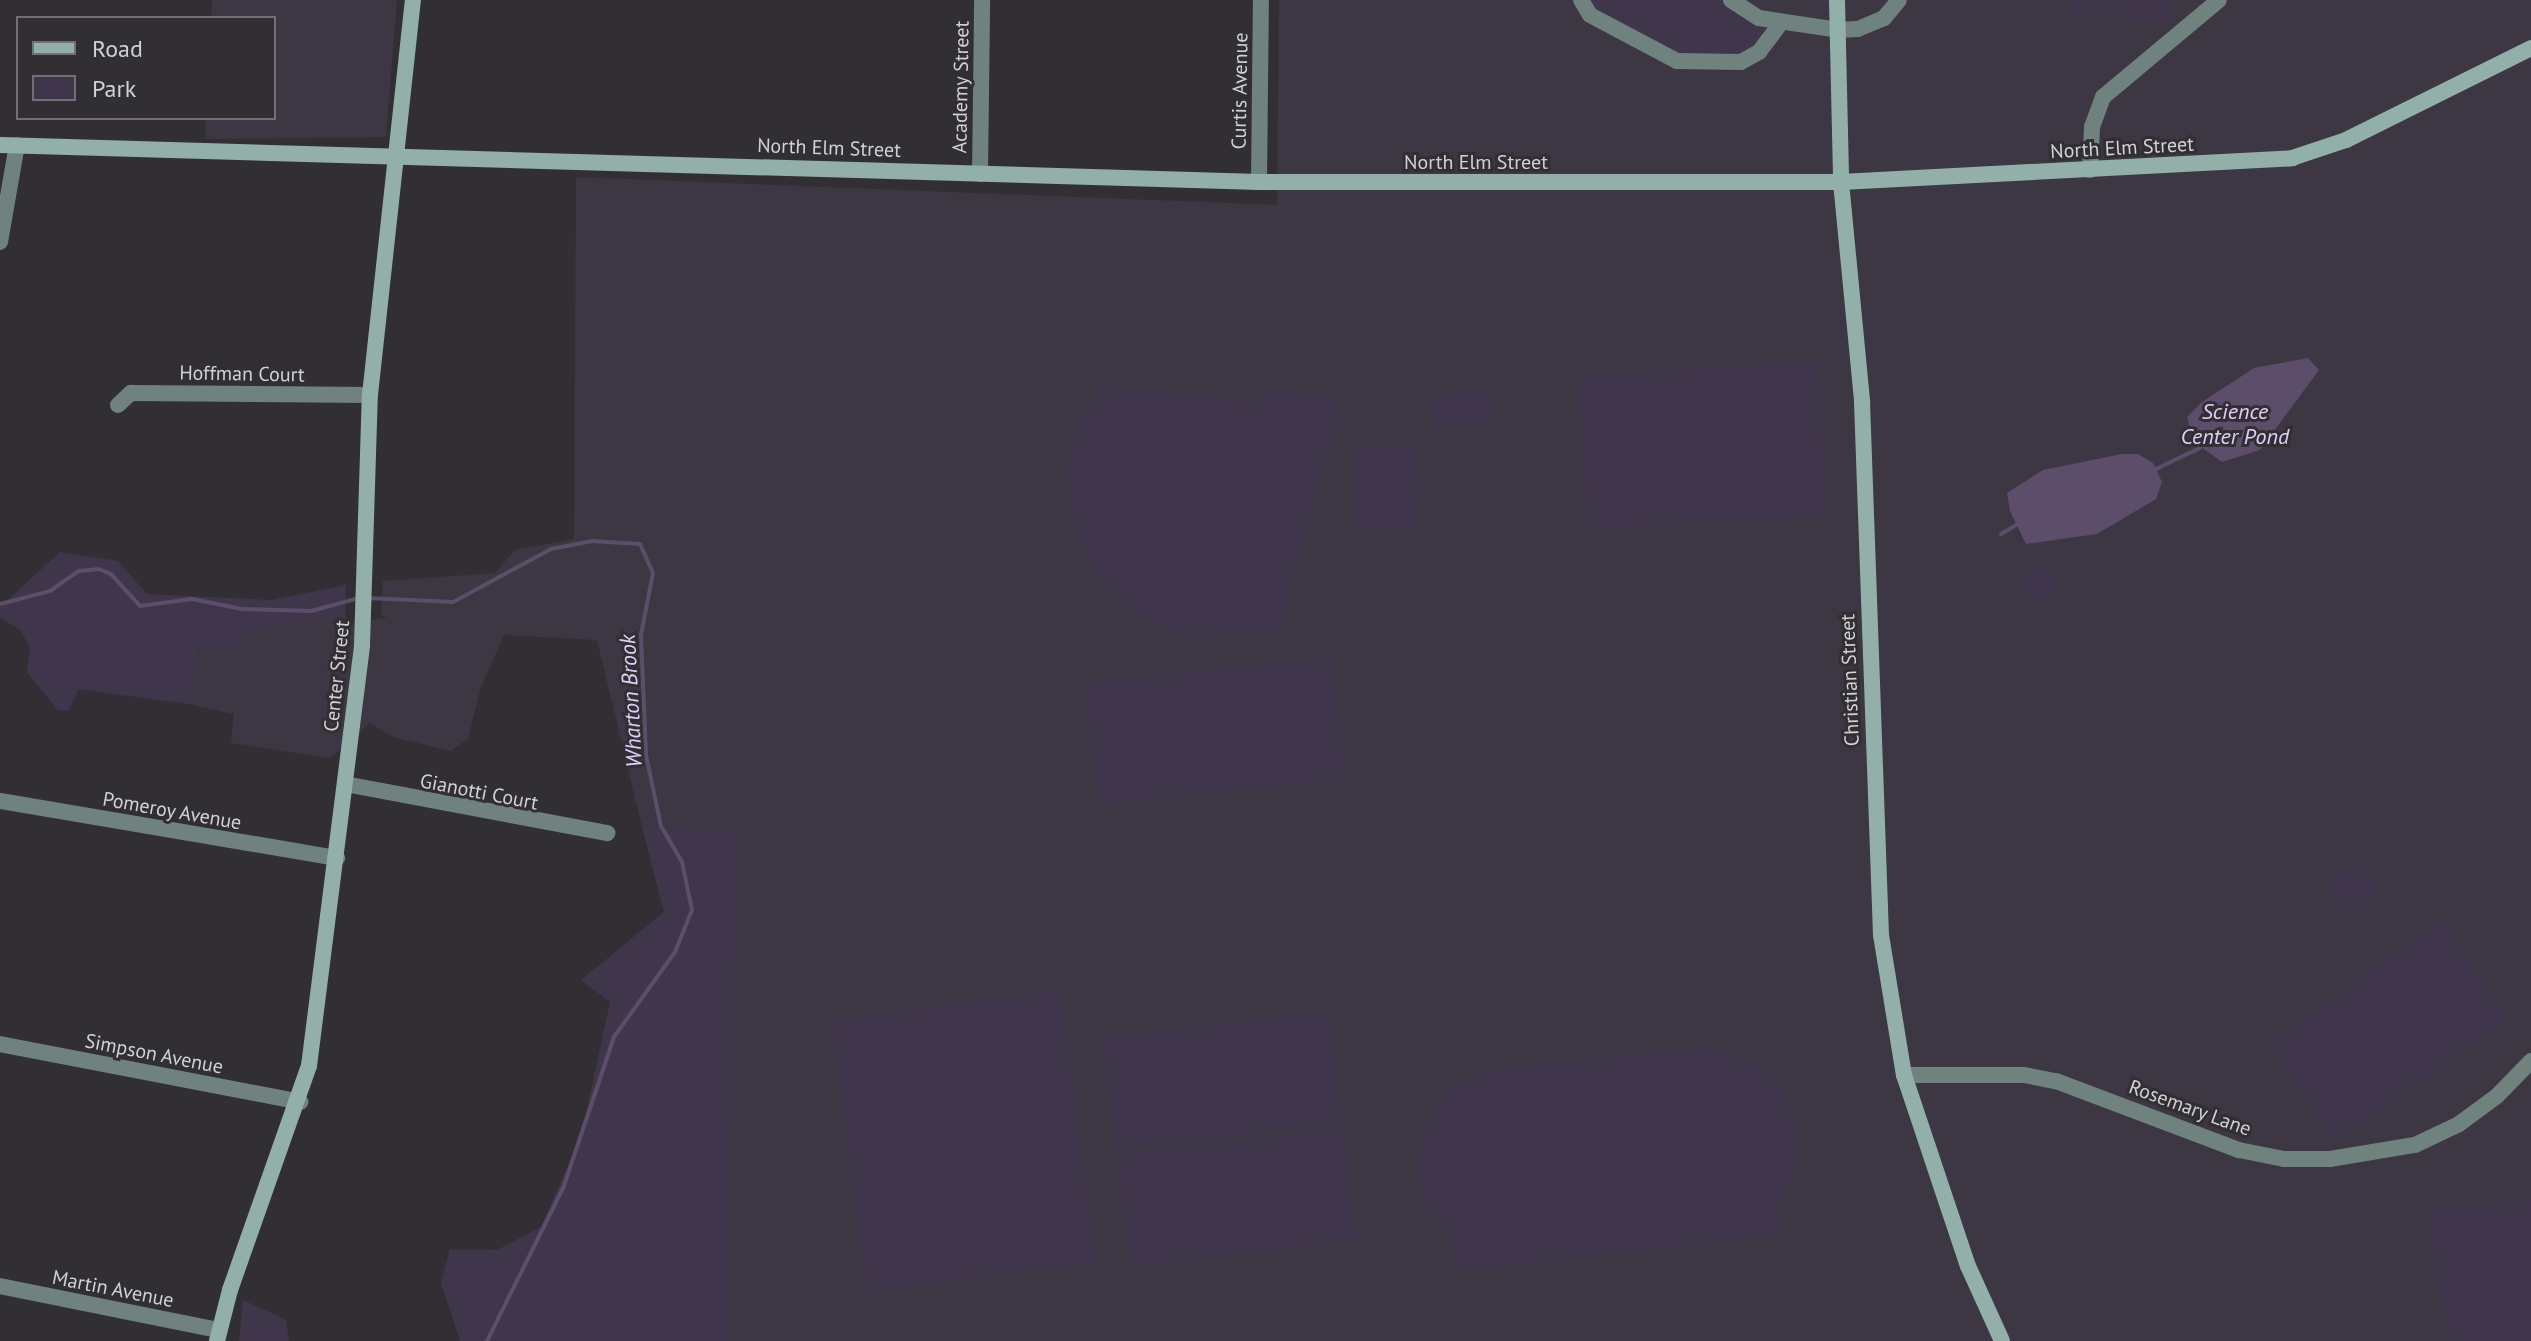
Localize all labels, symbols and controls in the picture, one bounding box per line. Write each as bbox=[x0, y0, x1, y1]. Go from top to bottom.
legend bbox=[16, 16, 276, 120]
street label: Academy Street bbox=[948, 20, 974, 154]
street label: Curtis Avenue bbox=[1227, 32, 1253, 150]
text: Road bbox=[92, 33, 143, 64]
text: Park bbox=[92, 73, 136, 104]
street label: North Elm Street bbox=[2050, 132, 2194, 164]
street label: North Elm Street bbox=[757, 133, 901, 163]
street label: North Elm Street bbox=[1404, 150, 1548, 174]
street label: Hoffman Court bbox=[179, 361, 305, 387]
water label: Science Center Pond bbox=[2181, 398, 2289, 450]
street label: Christian Street bbox=[1836, 613, 1864, 747]
street label: Center Street bbox=[319, 619, 355, 733]
water label: Wharton Brook bbox=[614, 634, 648, 768]
street label: Gianotti Court bbox=[418, 769, 540, 815]
street label: Pomeroy Avenue bbox=[100, 787, 244, 835]
street label: Simpson Avenue bbox=[83, 1029, 225, 1079]
street label: Rosemary Lane bbox=[2125, 1075, 2255, 1141]
street label: Martin Avenue bbox=[50, 1265, 176, 1313]

